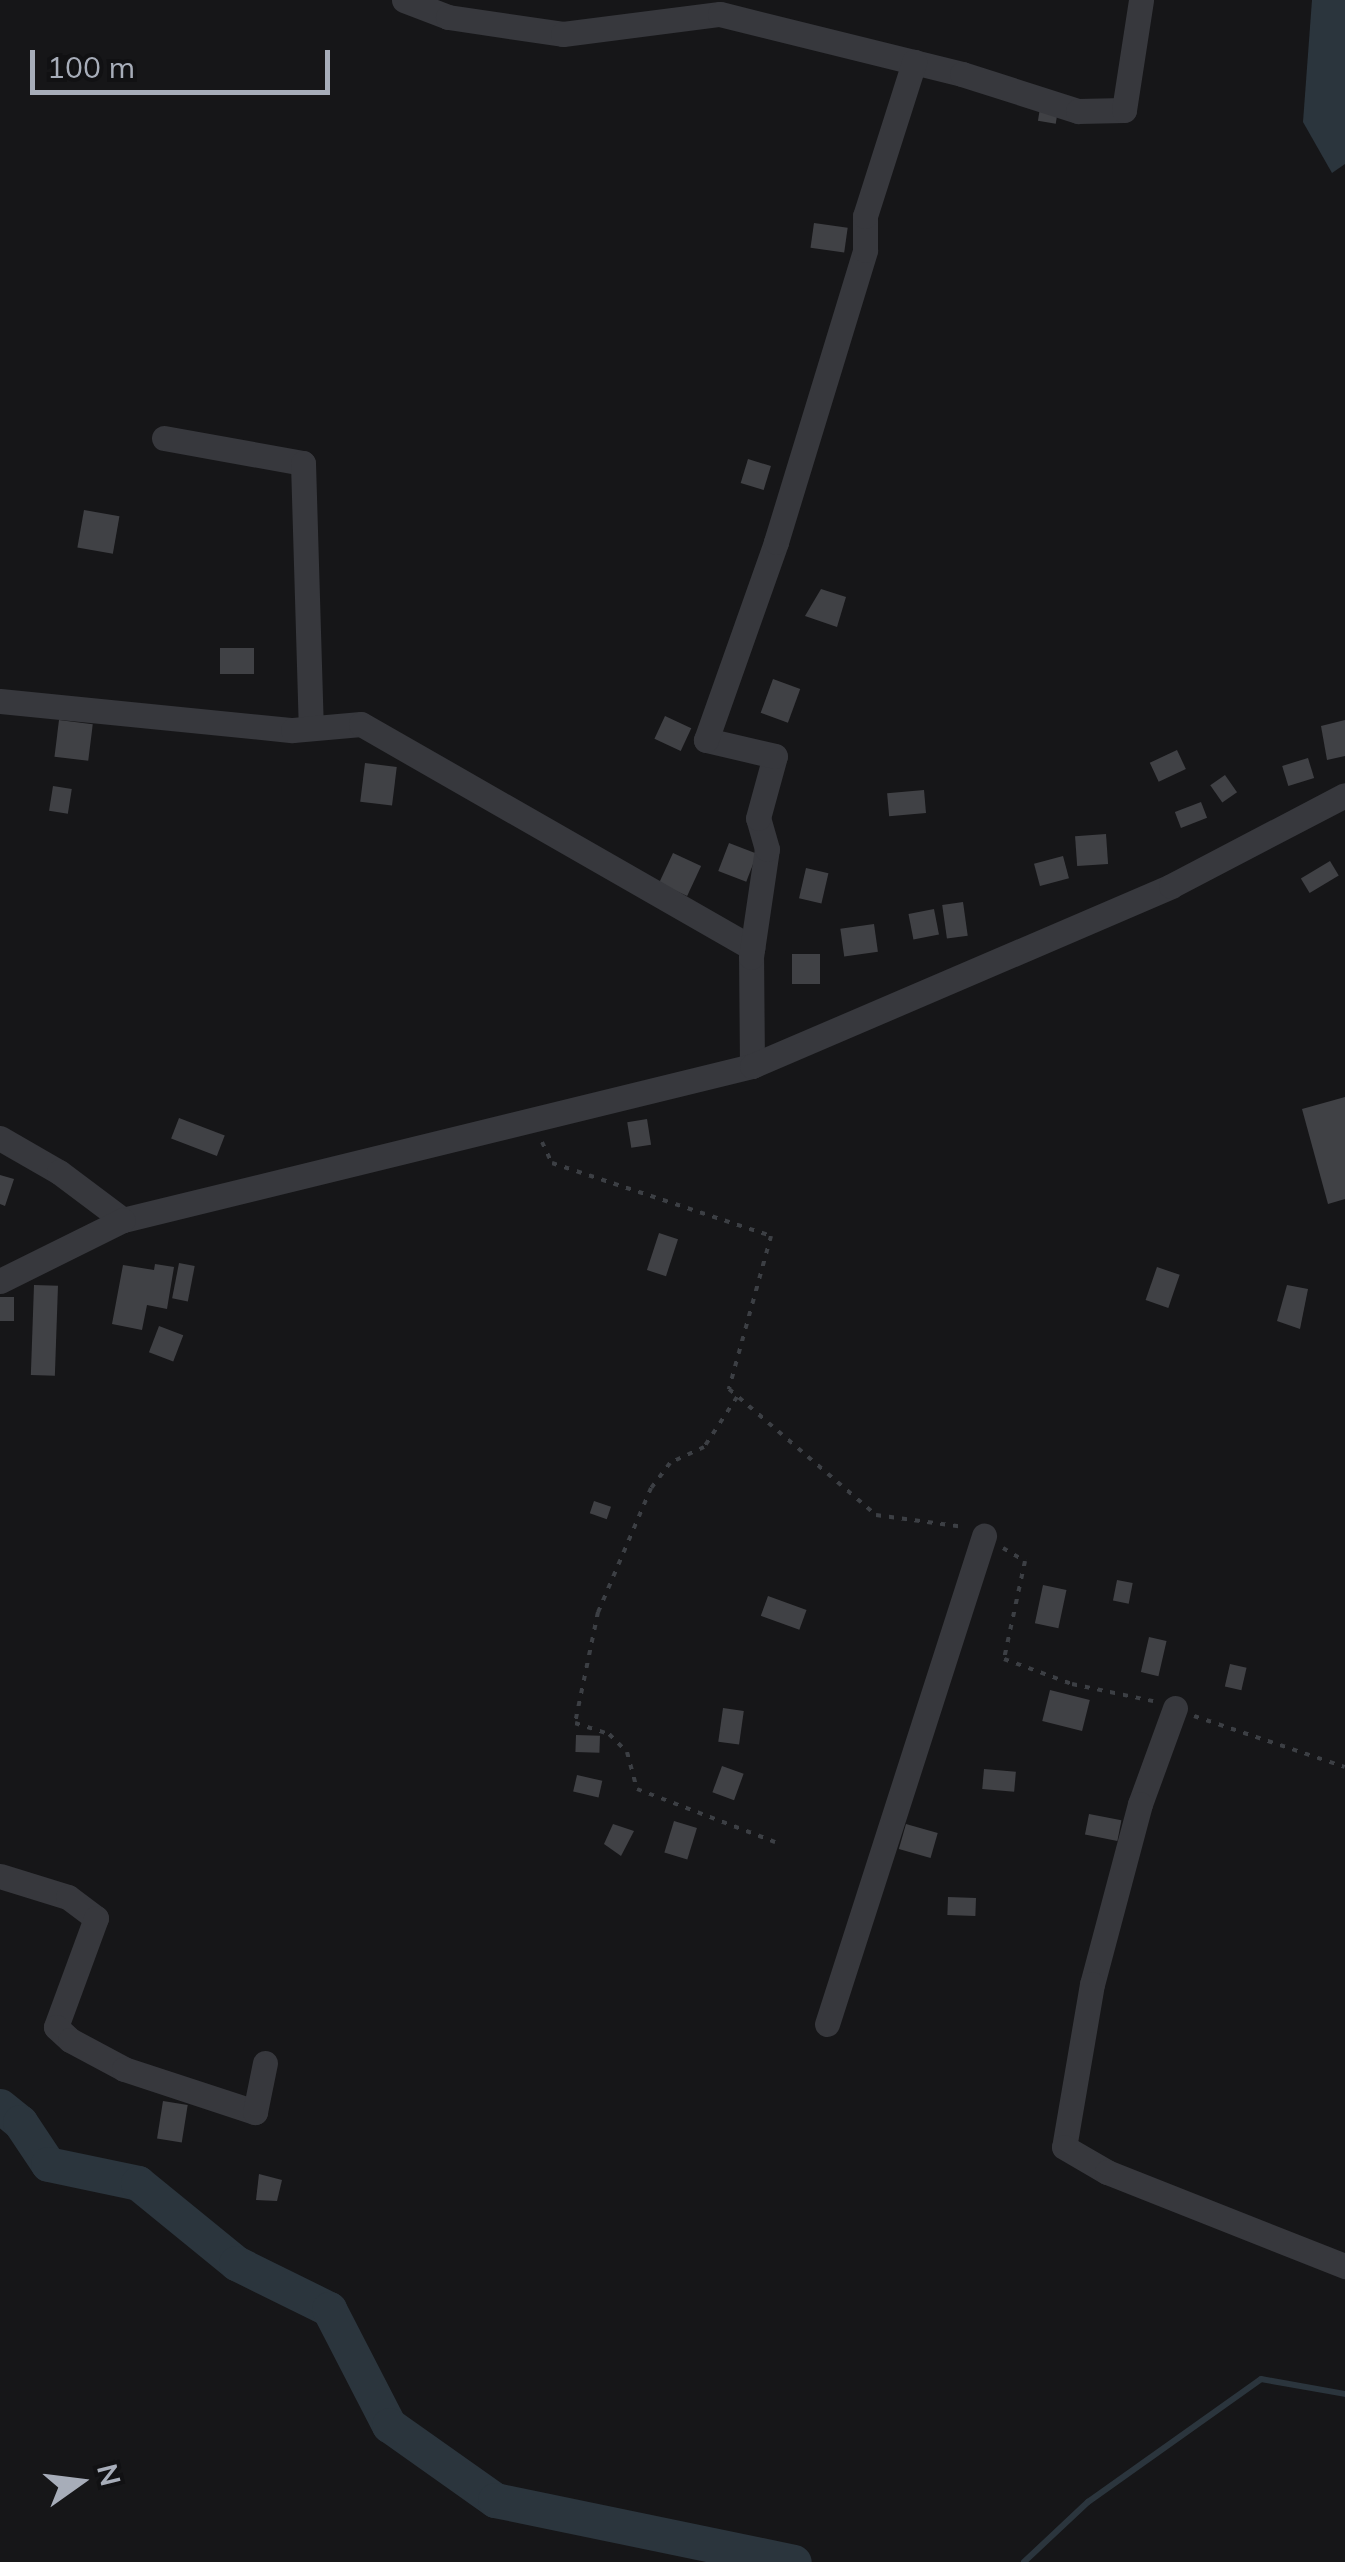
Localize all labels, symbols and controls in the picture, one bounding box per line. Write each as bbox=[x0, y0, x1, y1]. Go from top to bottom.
scale bar bbox=[35, 30, 335, 92]
text: 100 m bbox=[47, 48, 135, 86]
north arrow bbox=[30, 2432, 130, 2532]
text: N bbox=[90, 2460, 129, 2489]

